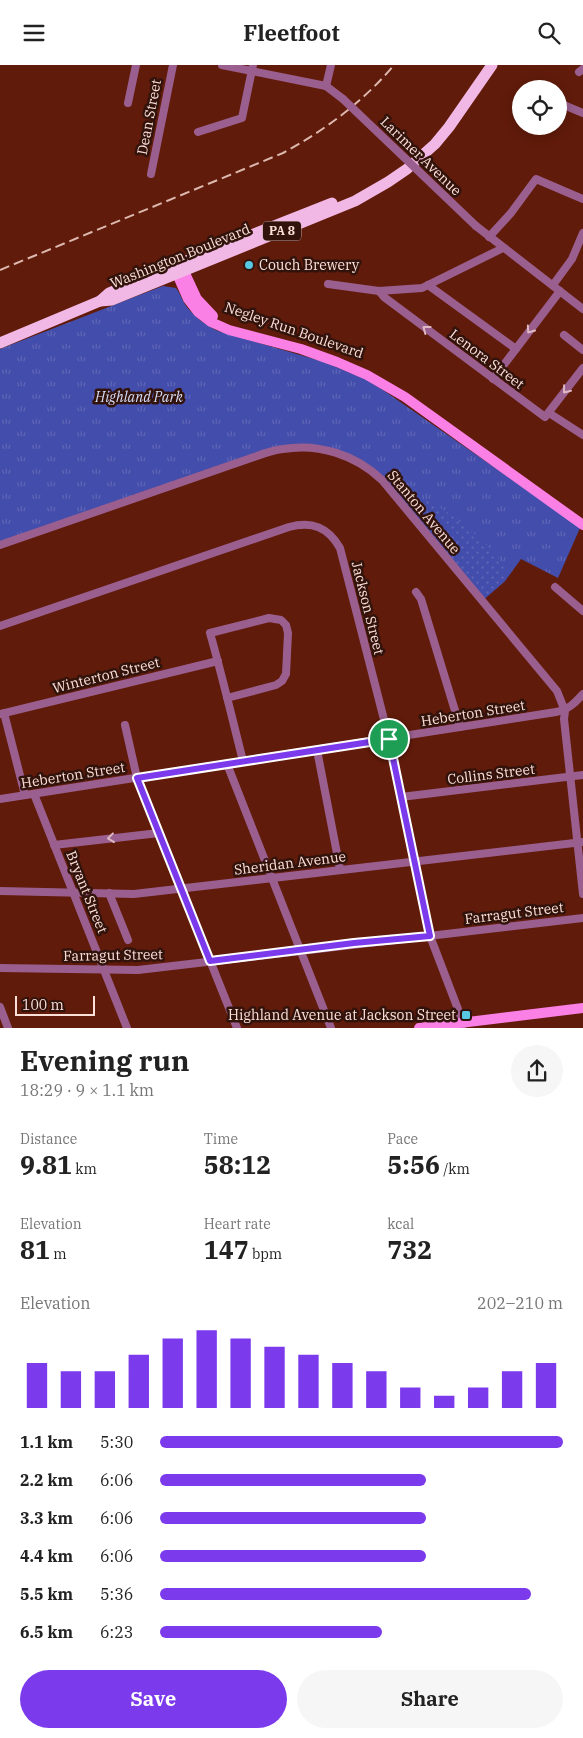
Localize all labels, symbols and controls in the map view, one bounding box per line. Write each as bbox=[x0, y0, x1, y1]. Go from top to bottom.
text: Fleetfoot bbox=[243, 18, 340, 47]
icon: menu bbox=[20, 19, 48, 47]
icon: search bbox=[535, 19, 563, 47]
street label: Dean Street bbox=[133, 78, 165, 156]
map controls bbox=[512, 80, 567, 135]
button: locate bbox=[512, 80, 567, 135]
street label: Larimer Avenue bbox=[377, 113, 465, 199]
street label: Washington Boulevard bbox=[107, 220, 253, 292]
road number: PA 8 bbox=[263, 222, 301, 241]
place label: Couch Brewery bbox=[259, 256, 360, 274]
marker: Couch Brewery bbox=[243, 259, 255, 271]
street label: Negley Run Boulevard bbox=[222, 298, 366, 362]
one-way arrow bbox=[527, 324, 536, 333]
street label: Lenora Street bbox=[446, 325, 528, 393]
one-way arrow bbox=[422, 326, 432, 335]
one-way arrow bbox=[563, 384, 572, 394]
park label: Highland Park bbox=[94, 388, 184, 406]
street label: Stanton Avenue bbox=[384, 466, 464, 558]
street label: Jackson Street bbox=[348, 559, 388, 657]
street label: Winterton Street bbox=[51, 653, 162, 697]
street label: Heberton Street bbox=[420, 696, 526, 730]
pin bbox=[368, 718, 410, 760]
icon: arrive bbox=[375, 725, 403, 753]
street label: Heberton Street bbox=[20, 758, 126, 792]
street label: Collins Street bbox=[446, 760, 536, 788]
one-way arrow bbox=[107, 832, 115, 843]
street label: Sheridan Avenue bbox=[233, 847, 347, 879]
street label: Bryant Street bbox=[62, 848, 112, 936]
street label: Farragut Street bbox=[463, 898, 565, 928]
street label: Farragut Street bbox=[63, 945, 163, 965]
scale bar bbox=[15, 993, 95, 1016]
text: 100 m bbox=[22, 996, 64, 1014]
place label: Highland Avenue at Jackson Street bbox=[228, 1006, 456, 1024]
marker: Highland Avenue at Jackson Street bbox=[460, 1009, 472, 1021]
text: Evening run bbox=[20, 1042, 189, 1079]
button: share bbox=[511, 1045, 563, 1097]
text: 18:29 · 9 × 1.1 km bbox=[20, 1080, 154, 1100]
text: Distance bbox=[20, 1130, 77, 1148]
text: Time bbox=[204, 1130, 238, 1148]
text: Pace bbox=[387, 1130, 418, 1148]
text: 9.81 bbox=[20, 1148, 72, 1181]
text: 58:12 bbox=[204, 1148, 271, 1181]
text: 5:56 bbox=[387, 1148, 440, 1181]
text: km bbox=[72, 1160, 97, 1178]
text: /km bbox=[440, 1160, 470, 1178]
text: Elevation bbox=[20, 1215, 82, 1233]
text: Heart rate bbox=[204, 1215, 271, 1233]
text: kcal bbox=[387, 1215, 414, 1233]
text: 81 bbox=[20, 1233, 50, 1266]
text: 147 bbox=[204, 1233, 249, 1266]
text: 732 bbox=[387, 1233, 432, 1266]
text: m bbox=[50, 1245, 67, 1263]
text: bpm bbox=[249, 1245, 282, 1263]
text: Elevation bbox=[20, 1293, 90, 1313]
text: 202–210 m bbox=[477, 1293, 563, 1313]
text: 1.1 km bbox=[20, 1432, 73, 1452]
text: 5:30 bbox=[100, 1432, 133, 1452]
text: 2.2 km bbox=[20, 1470, 73, 1490]
text: 6:06 bbox=[100, 1470, 133, 1490]
text: 3.3 km bbox=[20, 1508, 73, 1528]
text: 6:06 bbox=[100, 1508, 133, 1528]
text: 4.4 km bbox=[20, 1546, 73, 1566]
text: 6:06 bbox=[100, 1546, 133, 1566]
text: 5.5 km bbox=[20, 1584, 73, 1604]
text: 5:36 bbox=[100, 1584, 133, 1604]
text: 6.5 km bbox=[20, 1622, 73, 1642]
text: 6:23 bbox=[100, 1622, 133, 1642]
button: Save bbox=[20, 1670, 287, 1728]
button: Share bbox=[297, 1670, 563, 1728]

